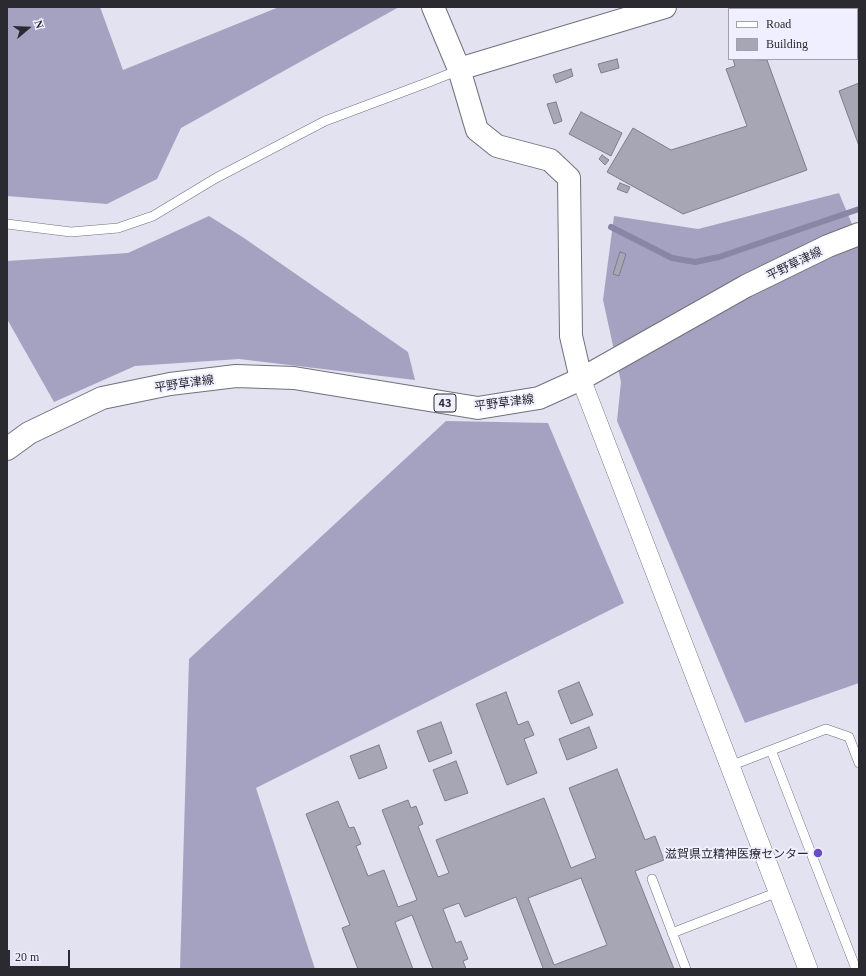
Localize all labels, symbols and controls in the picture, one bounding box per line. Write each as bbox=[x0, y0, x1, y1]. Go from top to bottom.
north arrow bbox=[8, 8, 48, 48]
legend bbox=[728, 8, 858, 60]
text: Road bbox=[766, 17, 791, 31]
text: N bbox=[32, 18, 46, 30]
text: Building bbox=[766, 37, 808, 51]
street label: 平野草津線 bbox=[764, 243, 824, 283]
street label: 平野草津線 bbox=[153, 372, 215, 394]
street label: 平野草津線 bbox=[473, 391, 535, 413]
road number: 43 bbox=[434, 394, 456, 412]
place label: 滋賀県立精神医療センター bbox=[665, 846, 809, 860]
marker: 滋賀県立精神医療センター bbox=[812, 847, 824, 859]
scale bar bbox=[10, 942, 72, 968]
text: 20 m bbox=[15, 950, 39, 964]

